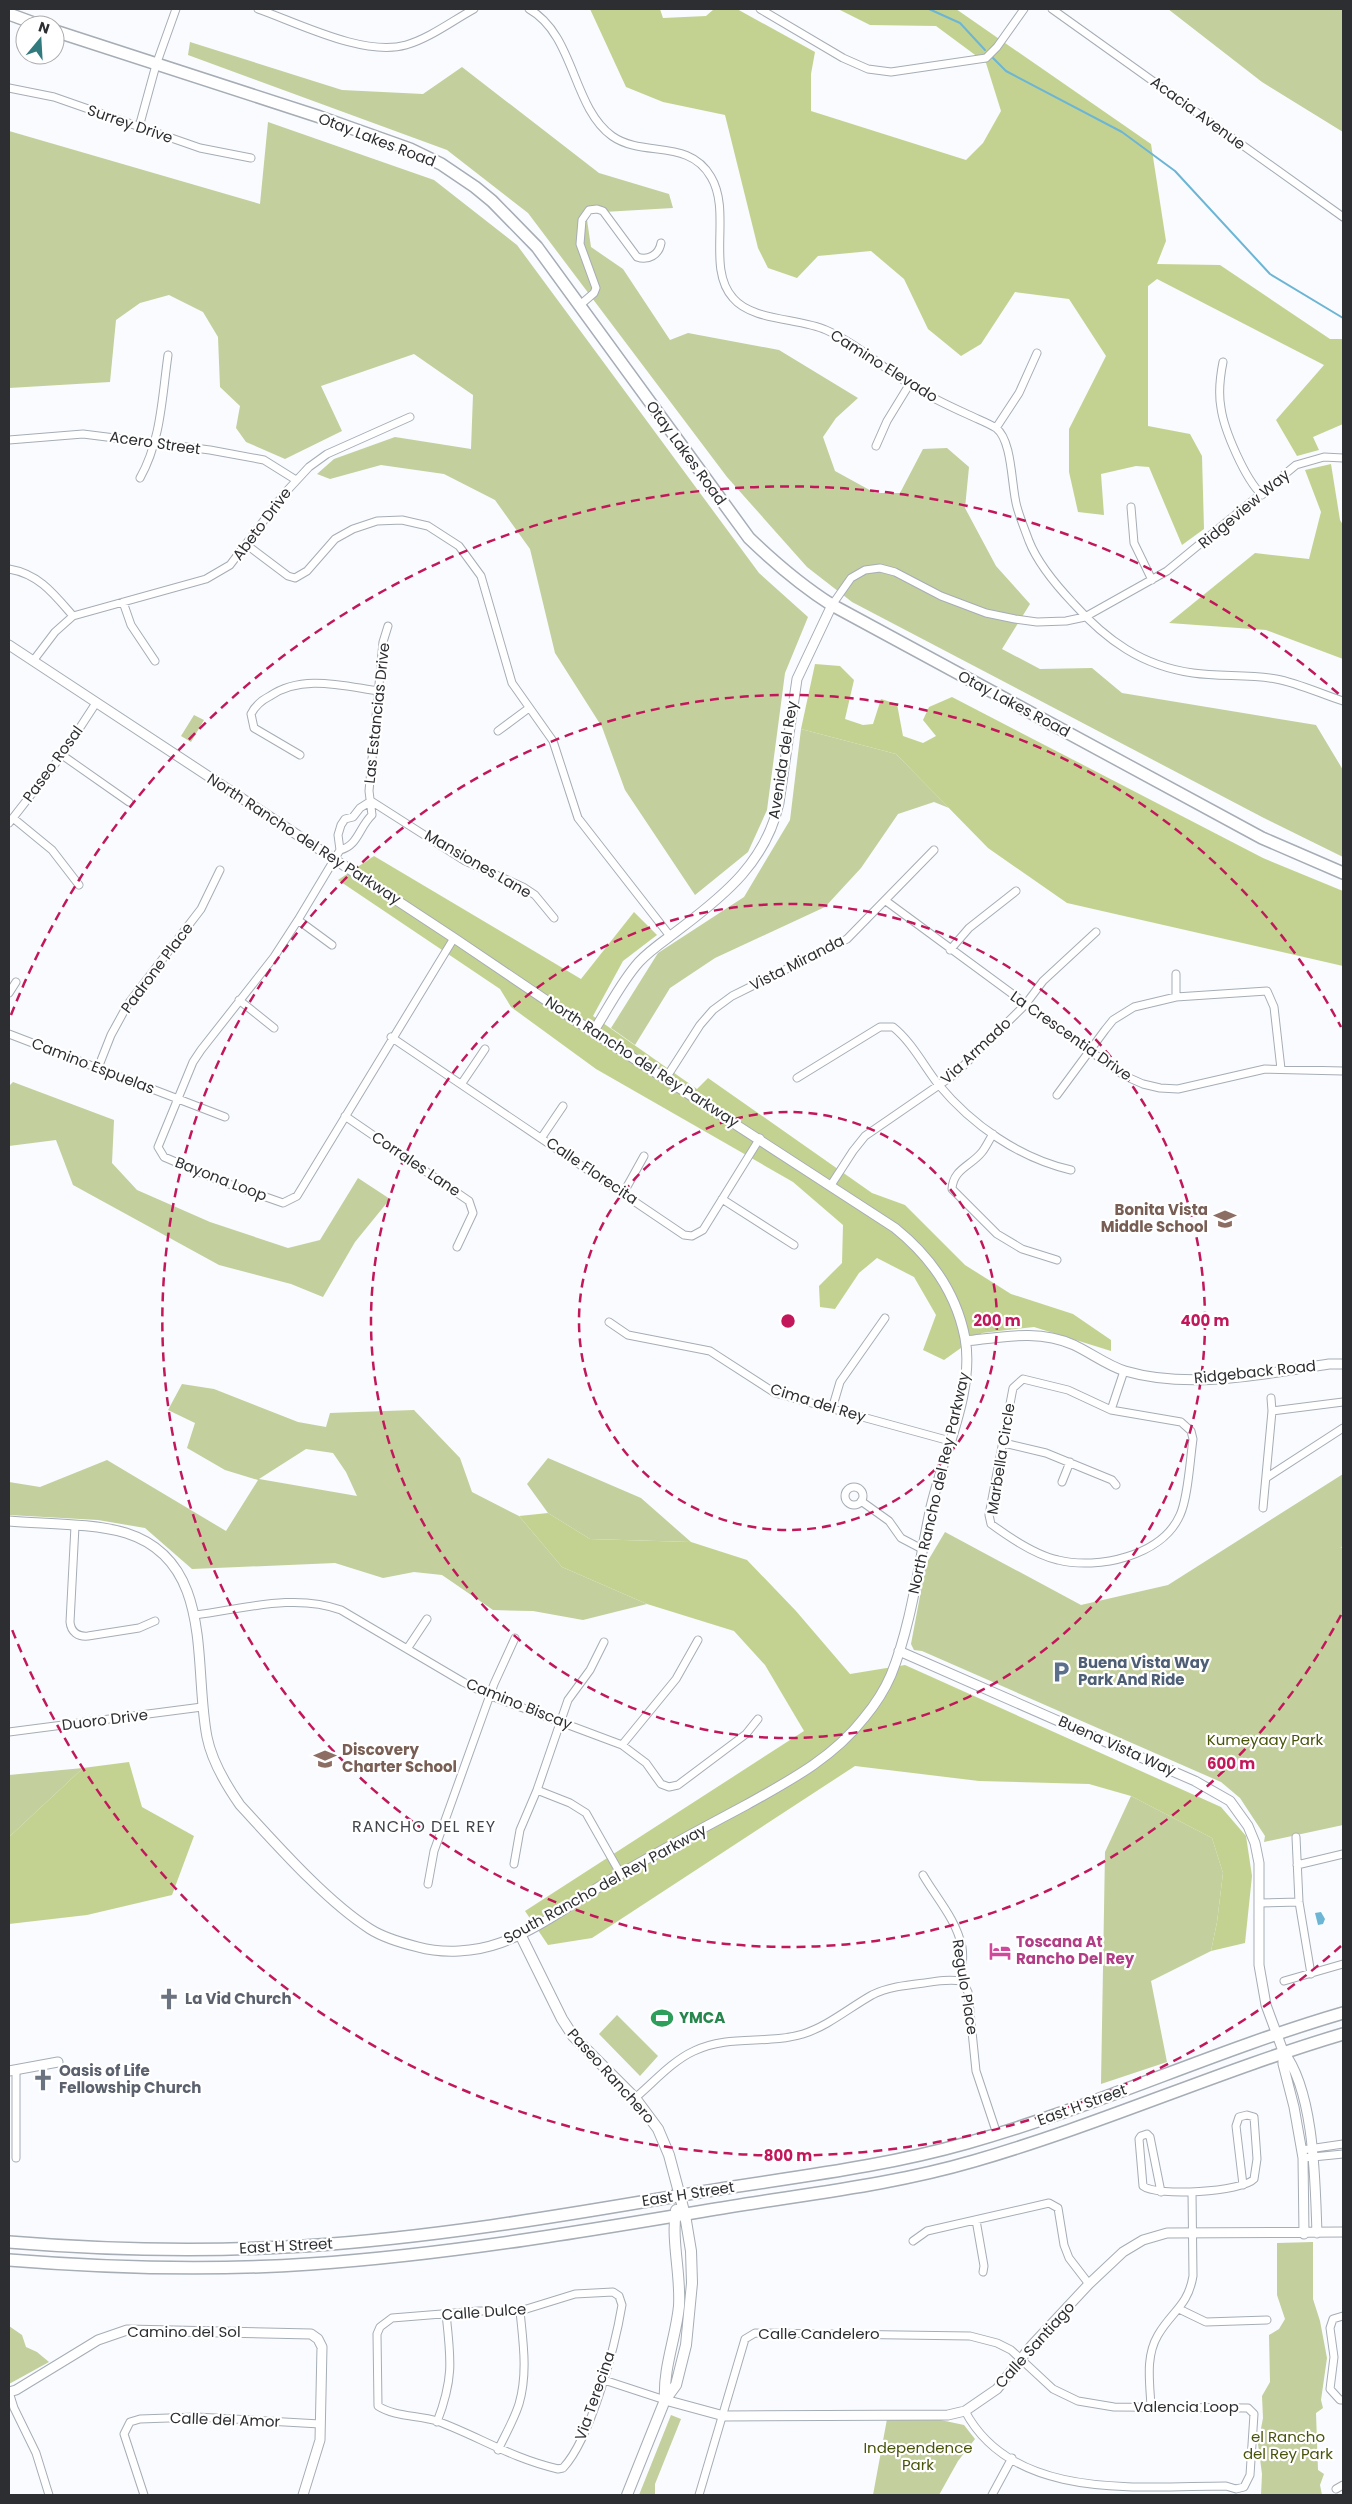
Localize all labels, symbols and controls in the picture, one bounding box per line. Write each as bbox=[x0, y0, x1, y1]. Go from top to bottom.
north arrow bbox=[15, 15, 65, 65]
text: N bbox=[36, 16, 52, 39]
street label: Acacia Avenue bbox=[1147, 71, 1250, 154]
street label: Surrey Drive bbox=[85, 99, 176, 148]
street label: Otay Lakes Road bbox=[315, 107, 439, 172]
street label: Camino Elevado bbox=[827, 324, 942, 407]
street label: Otay Lakes Road bbox=[641, 396, 731, 509]
street label: Acero Street bbox=[108, 426, 202, 459]
street label: Ridgeview Way bbox=[1194, 464, 1294, 553]
street label: Abeto Drive bbox=[227, 483, 296, 564]
street label: Las Estancias Drive bbox=[359, 641, 394, 784]
street label: Otay Lakes Road bbox=[954, 665, 1074, 742]
street label: Avenida del Rey bbox=[763, 699, 802, 821]
street label: Paseo Rosal bbox=[18, 721, 88, 806]
street label: North Rancho del Rey Parkway bbox=[203, 768, 406, 910]
street label: Mansiones Lane bbox=[421, 824, 535, 903]
street label: Padrone Place bbox=[116, 918, 197, 1017]
street label: Vista Miranda bbox=[746, 930, 848, 995]
street label: La Crescentia Drive bbox=[1006, 986, 1136, 1085]
street label: North Rancho del Rey Parkway bbox=[541, 991, 744, 1133]
street label: Via Armado bbox=[936, 1013, 1015, 1089]
street label: Camino Espuelas bbox=[29, 1032, 158, 1099]
street label: Corrales Lane bbox=[368, 1126, 465, 1201]
street label: Calle Florecita bbox=[542, 1132, 642, 1209]
street label: Bayona Loop bbox=[172, 1151, 270, 1206]
place label: Bonita Vista Middle School bbox=[1101, 1199, 1208, 1237]
school or university icon: Bonita Vista Middle School bbox=[1212, 1206, 1238, 1232]
text: 200 m bbox=[973, 1310, 1021, 1331]
text: 400 m bbox=[1181, 1310, 1230, 1331]
centre of rings bbox=[779, 1312, 797, 1330]
street label: Ridgeback Road bbox=[1193, 1355, 1317, 1388]
street label: North Rancho del Rey Parkway bbox=[903, 1369, 974, 1596]
street label: Cima del Rey bbox=[768, 1378, 869, 1427]
street label: Marbella Circle bbox=[981, 1402, 1020, 1516]
place label: Buena Vista Way Park And Ride bbox=[1078, 1652, 1210, 1690]
parking icon: Buena Vista Way Park And Ride bbox=[1048, 1659, 1074, 1685]
street label: Camino Biscay bbox=[463, 1673, 576, 1735]
street label: Duoro Drive bbox=[61, 1704, 149, 1735]
street label: Buena Vista Way bbox=[1055, 1710, 1180, 1781]
park label: Kumeyaay Park bbox=[1207, 1729, 1324, 1750]
place label: Discovery Charter School bbox=[342, 1739, 457, 1777]
school or university icon: Discovery Charter School bbox=[312, 1746, 338, 1772]
text: 600 m bbox=[1207, 1753, 1255, 1774]
district label: RANCHO DEL REY bbox=[352, 1815, 496, 1838]
street label: South Rancho del Rey Parkway bbox=[499, 1819, 711, 1948]
place label: Toscana At Rancho Del Rey bbox=[1016, 1931, 1135, 1969]
street label: Regulo Place bbox=[948, 1938, 983, 2036]
hotel icon: Toscana At Rancho Del Rey bbox=[987, 1938, 1013, 1964]
church icon: La Vid Church bbox=[156, 1986, 182, 2012]
place label: La Vid Church bbox=[185, 1988, 292, 2009]
sports icon: YMCA bbox=[649, 2005, 675, 2031]
place label: YMCA bbox=[679, 2007, 725, 2028]
street label: Paseo Ranchero bbox=[563, 2023, 660, 2128]
place label: Oasis of Life Fellowship Church bbox=[59, 2060, 201, 2098]
church icon: Oasis of Life Fellowship Church bbox=[30, 2067, 56, 2093]
street label: East H Street bbox=[1034, 2079, 1129, 2130]
text: 800 m bbox=[764, 2145, 812, 2166]
street label: East H Street bbox=[640, 2176, 736, 2211]
street label: East H Street bbox=[239, 2233, 333, 2258]
street label: Calle Santiago bbox=[990, 2297, 1079, 2393]
street label: Calle Dulce bbox=[441, 2298, 527, 2325]
street label: Camino del Sol bbox=[127, 2321, 241, 2342]
street label: Calle Candelero bbox=[758, 2323, 880, 2344]
street label: Via Terecina bbox=[569, 2349, 620, 2443]
street label: Valencia Loop bbox=[1133, 2396, 1239, 2417]
street label: Calle del Amor bbox=[170, 2407, 281, 2432]
park label: el Rancho del Rey Park bbox=[1243, 2426, 1333, 2464]
park label: Independence Park bbox=[863, 2437, 973, 2475]

